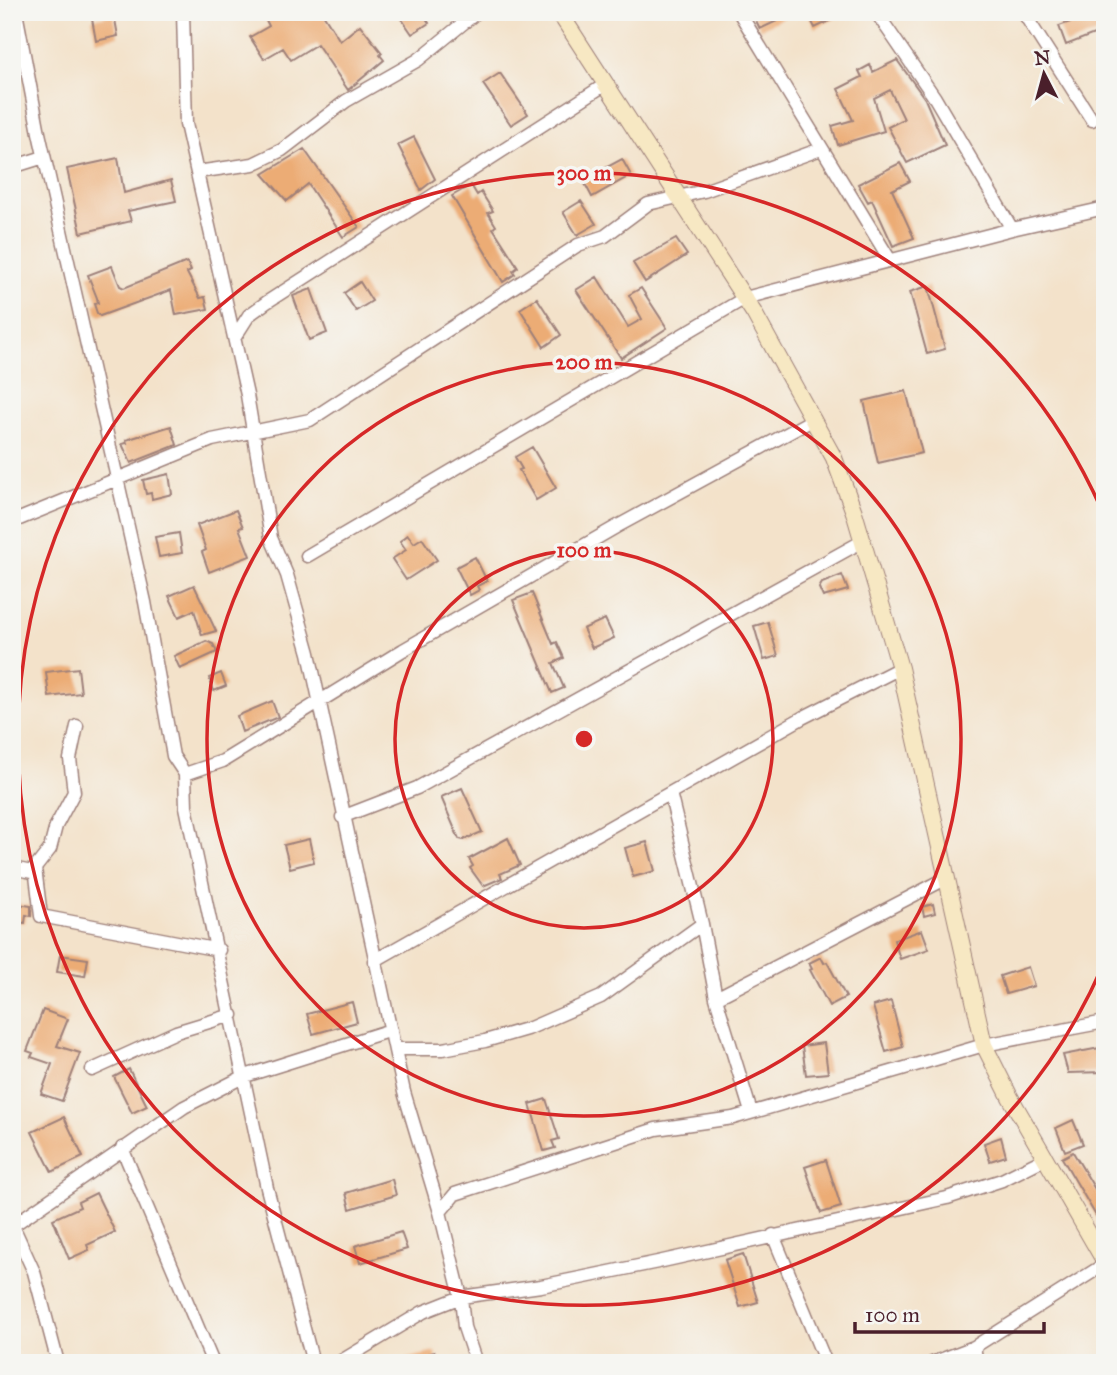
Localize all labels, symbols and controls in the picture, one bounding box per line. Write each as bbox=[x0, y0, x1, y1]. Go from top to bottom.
north arrow bbox=[1009, 38, 1078, 108]
text: N bbox=[1033, 45, 1051, 70]
text: 300 m bbox=[556, 160, 612, 186]
text: 200 m bbox=[556, 349, 613, 375]
text: 100 m bbox=[557, 537, 612, 563]
centre of rings bbox=[572, 727, 596, 751]
scale bar bbox=[855, 1291, 1044, 1335]
text: 100 m bbox=[865, 1302, 920, 1328]

